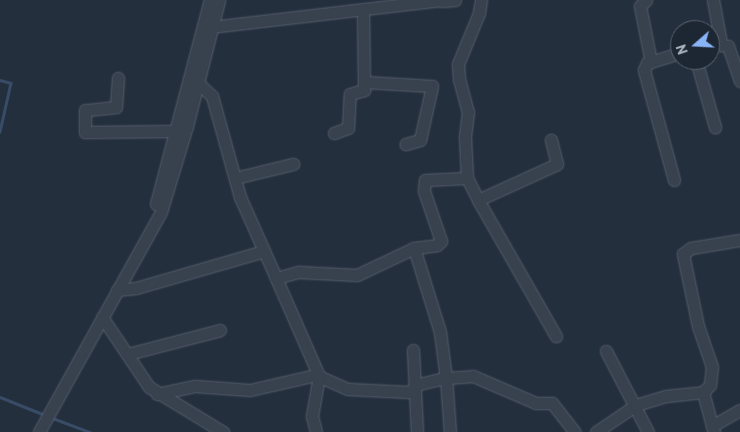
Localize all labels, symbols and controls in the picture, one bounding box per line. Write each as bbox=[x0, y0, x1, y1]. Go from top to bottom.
north arrow bbox=[670, 20, 720, 70]
text: N bbox=[672, 42, 692, 57]

